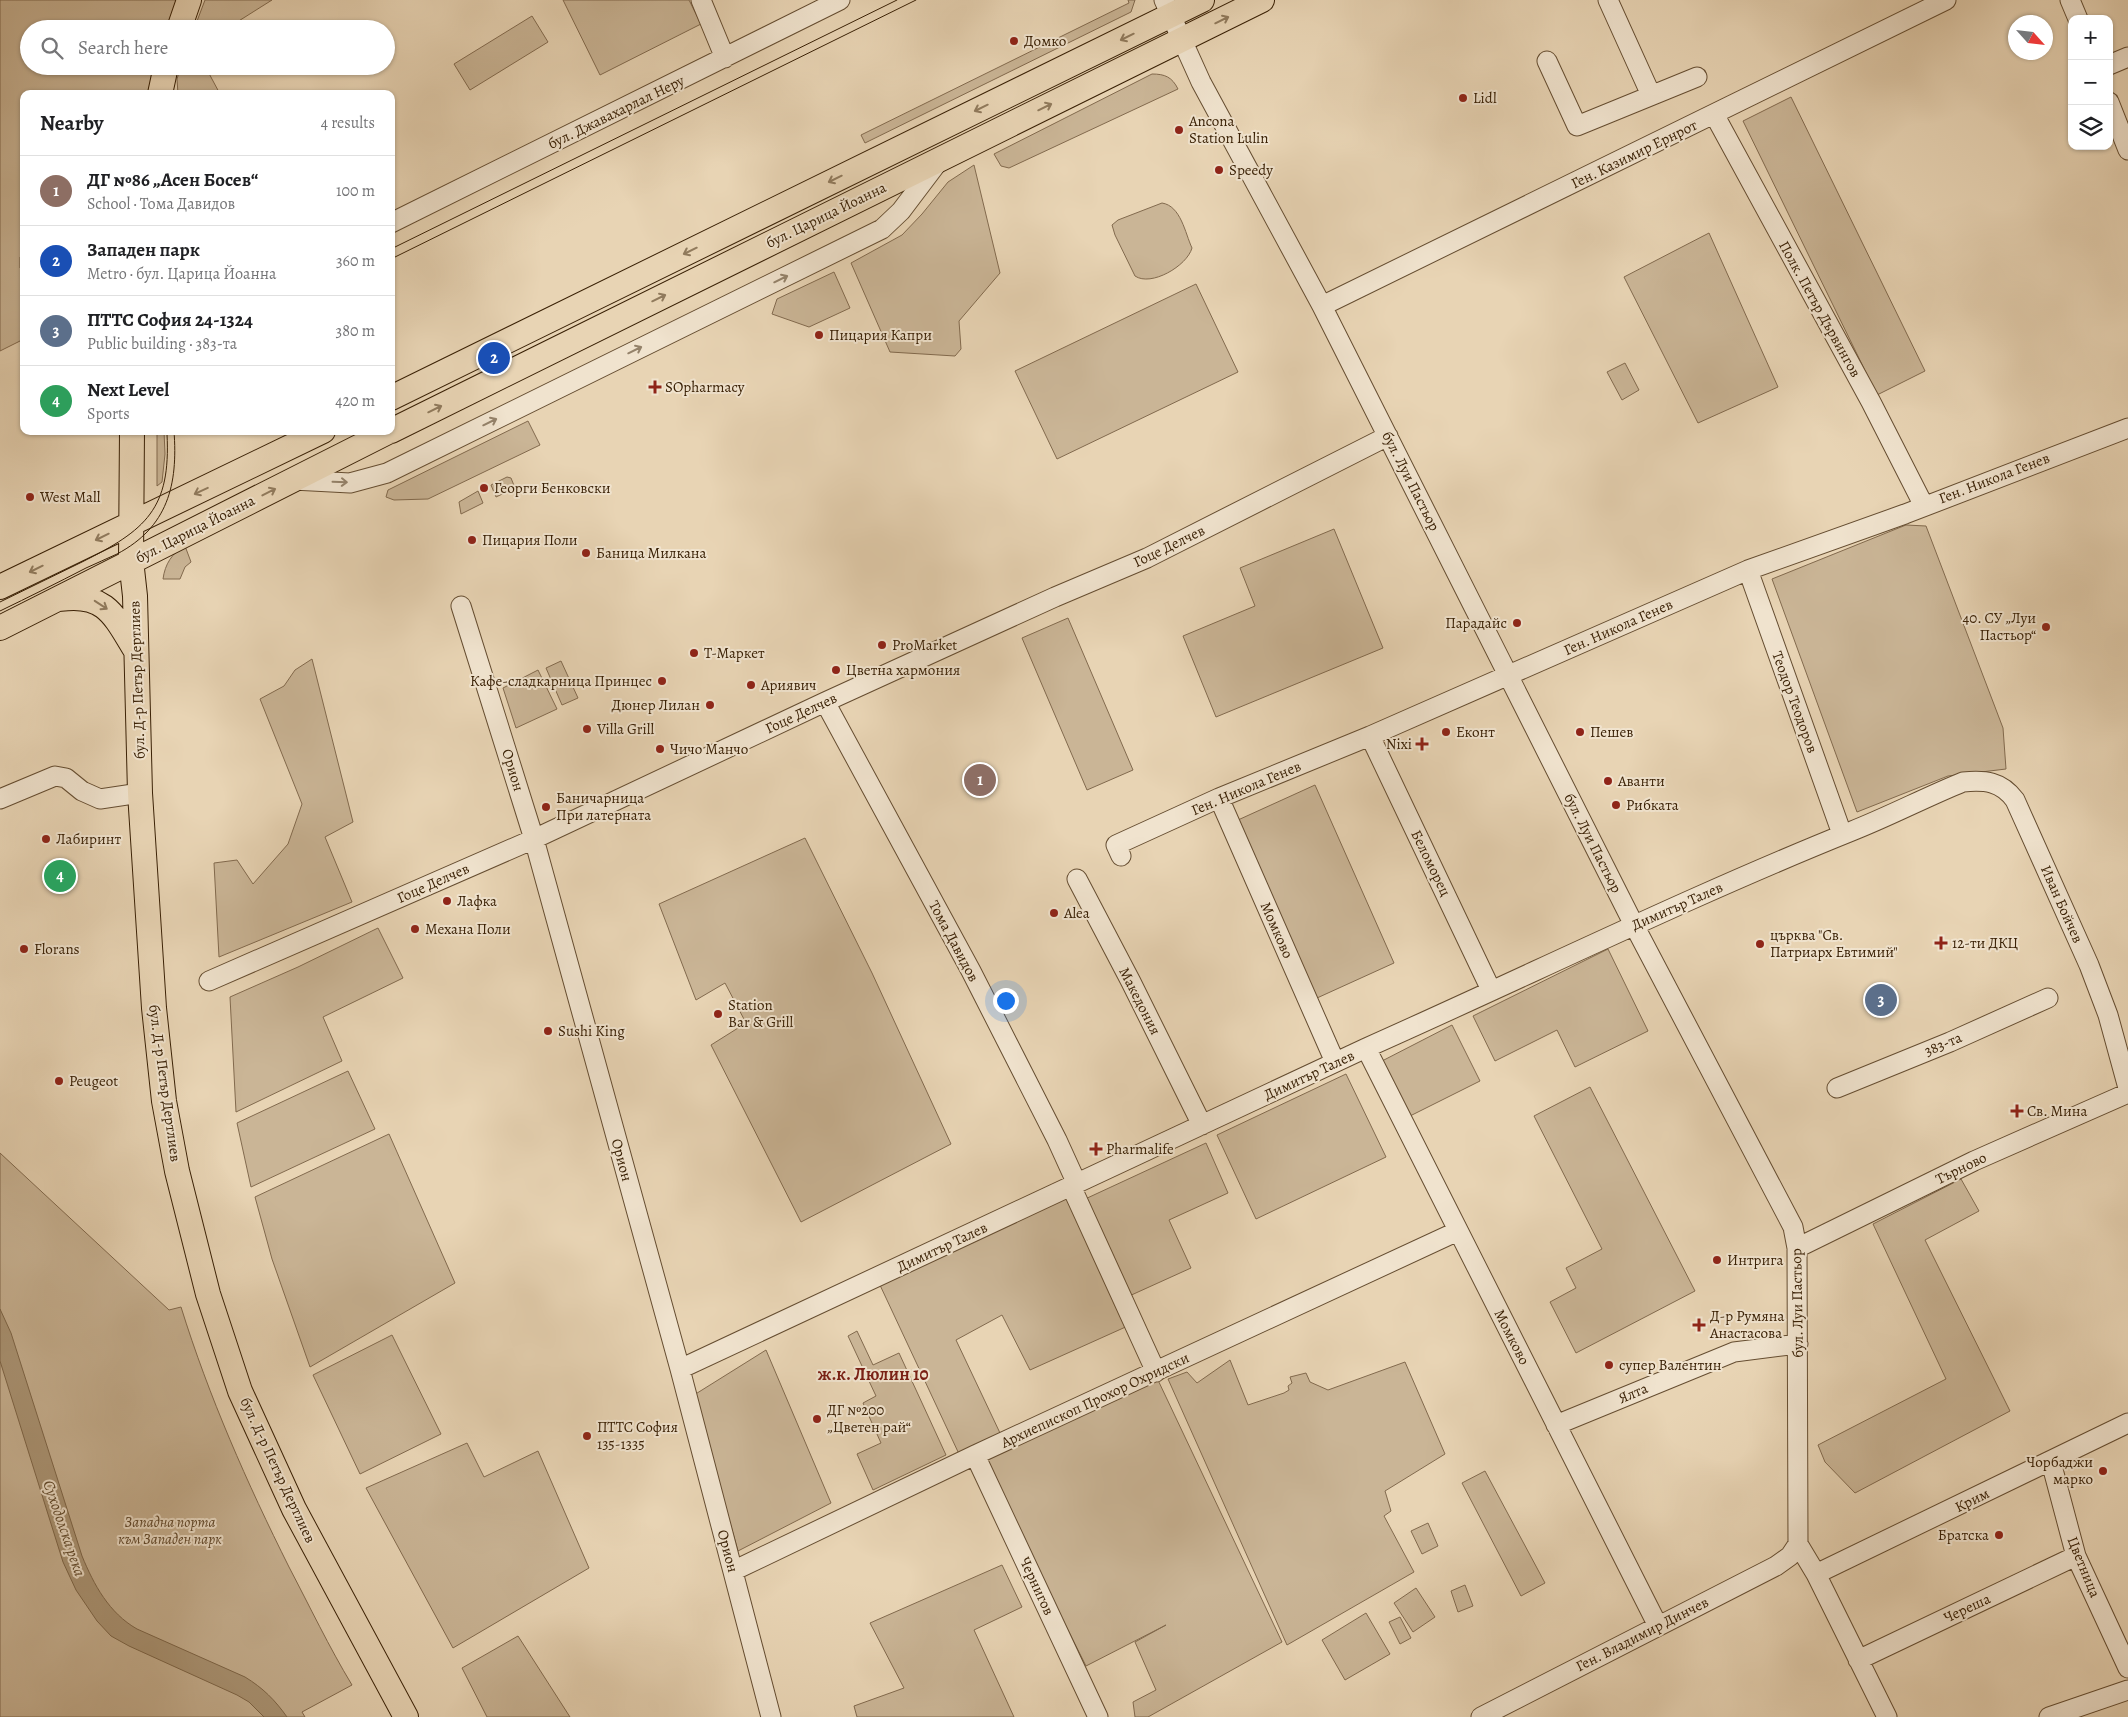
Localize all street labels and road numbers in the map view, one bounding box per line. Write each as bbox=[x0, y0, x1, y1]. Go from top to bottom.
street label: бул. Джавахарлал Неру bbox=[544, 70, 688, 154]
street label: Ген. Казимир Ернрот bbox=[1568, 115, 1701, 193]
street label: бул. Царица Йоанна bbox=[763, 177, 890, 253]
street label: Полк. Петър Дървингов bbox=[1774, 237, 1866, 381]
street label: бул. Луи Пастьор bbox=[1377, 428, 1445, 534]
street label: Ген. Никола Генев bbox=[1936, 448, 2052, 508]
street label: бул. Царица Йоанна bbox=[132, 490, 258, 568]
street label: Гоце Делчев bbox=[1130, 520, 1208, 572]
street label: Ген. Никола Генев bbox=[1560, 594, 1676, 660]
street label: бул. Д-р Петър Дертлиев bbox=[124, 600, 150, 760]
street label: Теодор Теодоров bbox=[1767, 648, 1823, 756]
street label: Гоце Делчев bbox=[762, 688, 840, 738]
street label: Орион bbox=[497, 746, 529, 794]
street label: Ген. Никола Генев bbox=[1188, 756, 1304, 820]
street label: бул. Луи Пастьор bbox=[1559, 790, 1627, 896]
street label: Беломорец bbox=[1406, 826, 1456, 900]
street label: Гоце Делчев bbox=[394, 858, 472, 908]
street label: Иван Бойчев bbox=[2036, 862, 2088, 946]
street label: Димитър Талев bbox=[1628, 877, 1726, 935]
street label: Тома Давидов bbox=[924, 897, 984, 985]
street label: Момково bbox=[1256, 899, 1298, 961]
street label: Македония bbox=[1114, 964, 1166, 1038]
street label: бул. Д-р Петър Дертлиев bbox=[144, 1003, 186, 1163]
street label: 383-та bbox=[1921, 1027, 1965, 1061]
street label: Димитър Талев bbox=[1260, 1045, 1358, 1105]
street label: Орион bbox=[607, 1136, 637, 1184]
street label: Търново bbox=[1932, 1147, 1990, 1189]
street label: Димитър Талев bbox=[893, 1217, 991, 1277]
street label: бул. Луи Пастьор bbox=[1786, 1248, 1808, 1358]
street label: Момково bbox=[1490, 1306, 1534, 1368]
street label: Архиепископ Прохор Охридски bbox=[997, 1347, 1193, 1453]
street label: Ялта bbox=[1615, 1378, 1651, 1408]
street label: бул. Д-р Петър Дертлиев bbox=[235, 1394, 321, 1546]
street label: Крим bbox=[1951, 1483, 1993, 1517]
street label: Орион bbox=[713, 1527, 743, 1575]
street label: Цветница bbox=[2063, 1534, 2105, 1601]
street label: Чернигов bbox=[1015, 1554, 1059, 1618]
street label: Череша bbox=[1940, 1588, 1994, 1628]
street label: Ген. Владимир Динчев bbox=[1572, 1592, 1712, 1676]

